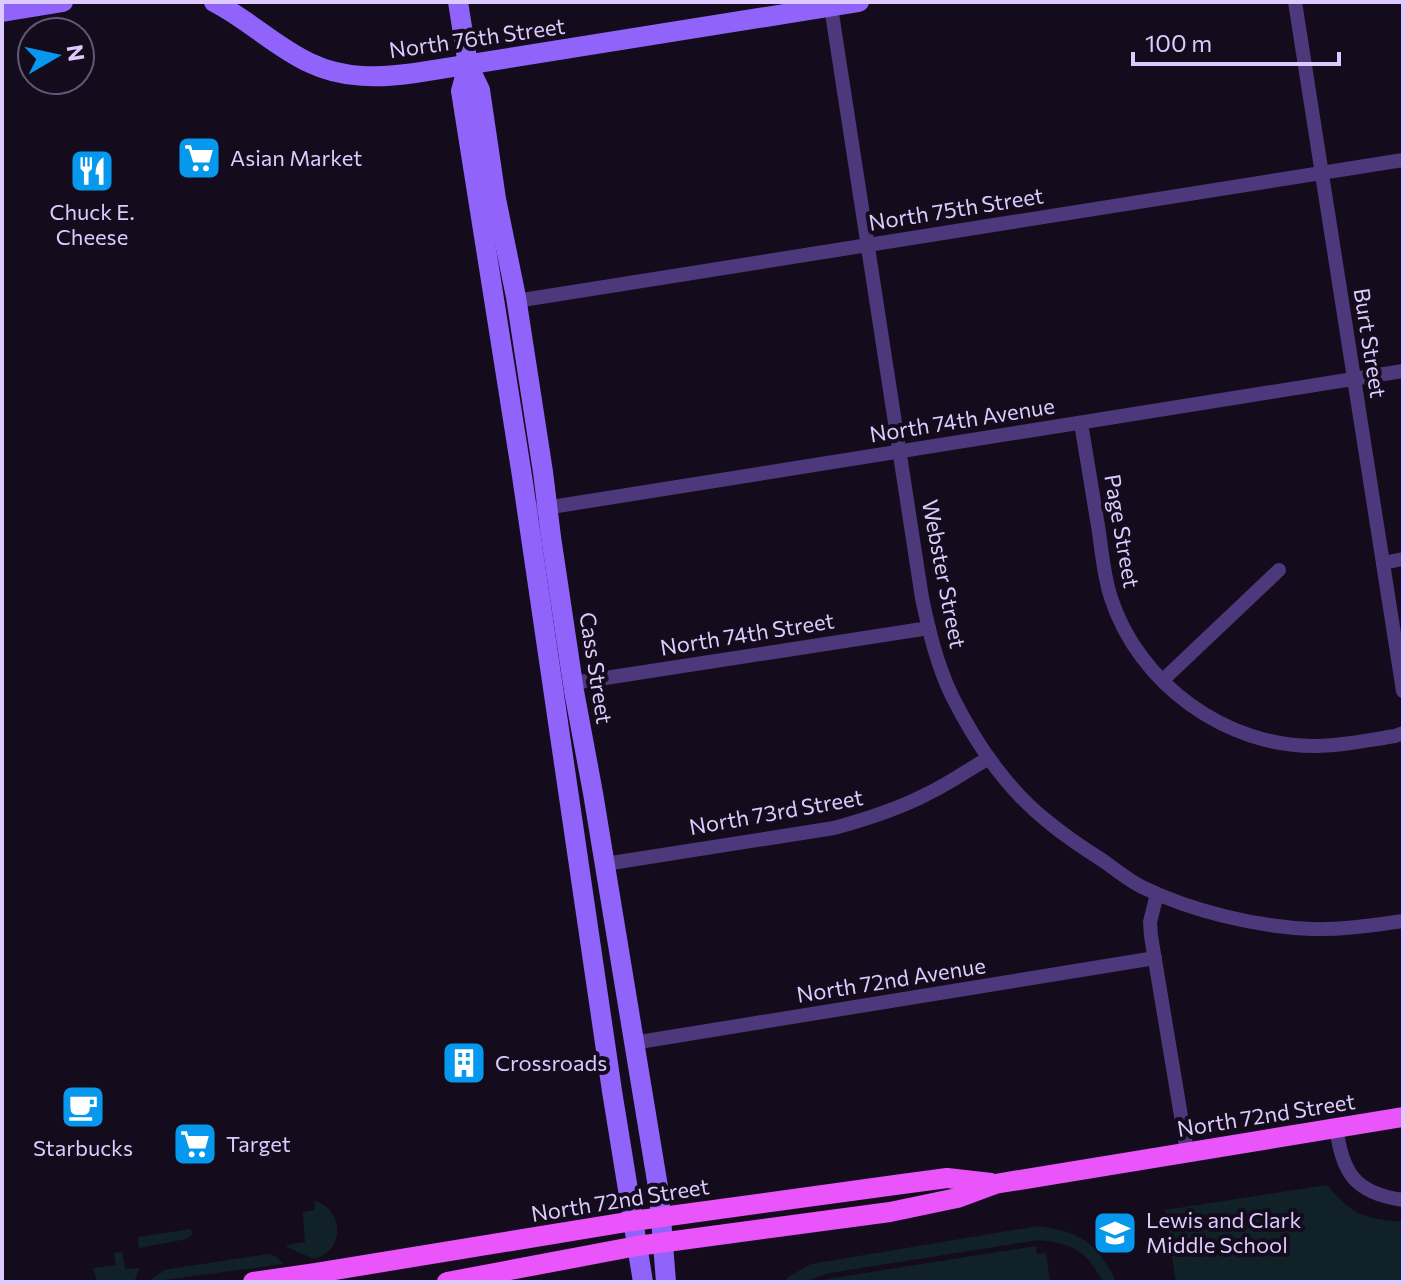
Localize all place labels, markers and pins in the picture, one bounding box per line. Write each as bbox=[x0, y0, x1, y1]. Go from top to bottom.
supermarket icon: Asian Market bbox=[175, 134, 223, 182]
place label: Asian Market bbox=[230, 144, 362, 171]
restaurant icon: Chuck E. Cheese bbox=[68, 147, 116, 195]
place label: Chuck E. Cheese bbox=[49, 198, 135, 250]
building icon: Crossroads bbox=[440, 1039, 488, 1087]
place label: Crossroads bbox=[495, 1049, 607, 1076]
cafe icon: Starbucks bbox=[59, 1083, 107, 1131]
supermarket icon: Target bbox=[171, 1120, 219, 1168]
place label: Target bbox=[226, 1130, 291, 1157]
place label: Starbucks bbox=[33, 1134, 133, 1161]
place label: Lewis and Clark Middle School bbox=[1146, 1206, 1301, 1258]
school or university icon: Lewis and Clark Middle School bbox=[1091, 1209, 1139, 1257]

